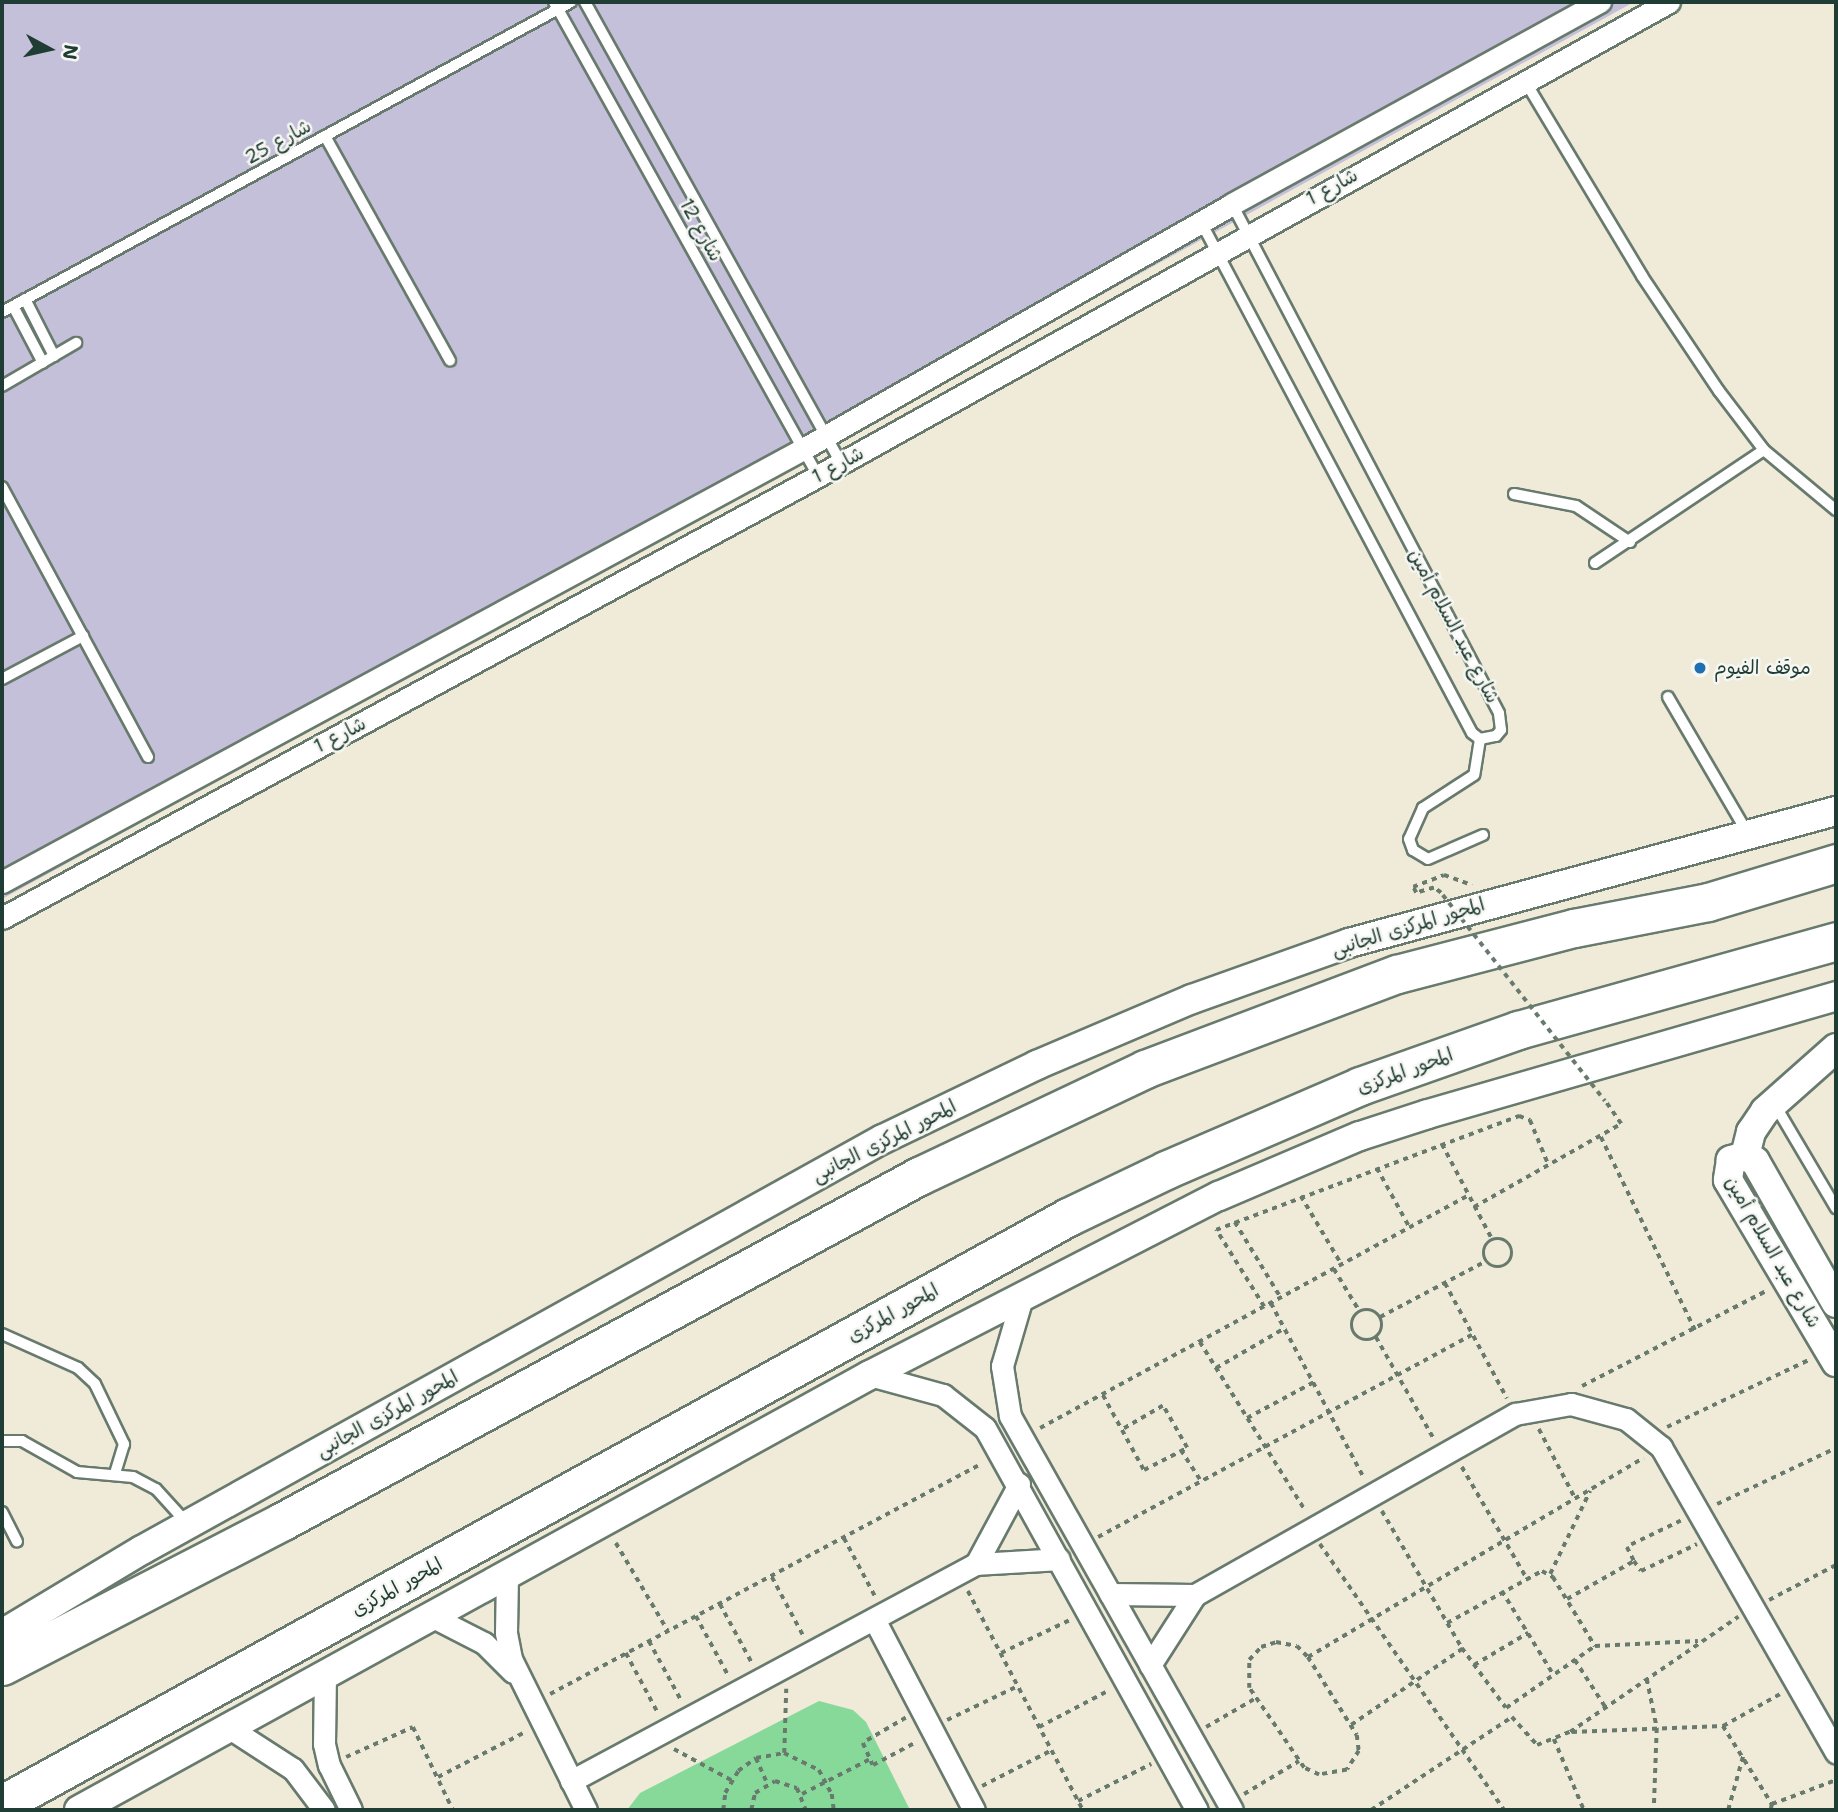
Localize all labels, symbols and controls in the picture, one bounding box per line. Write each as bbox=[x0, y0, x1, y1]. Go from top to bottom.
north arrow bbox=[14, 14, 84, 84]
text: N bbox=[57, 43, 84, 61]
street label: شارع 25 bbox=[241, 115, 315, 169]
street label: شارع 1 bbox=[1302, 164, 1362, 210]
street label: شارع 12 bbox=[675, 195, 727, 265]
street label: شارع 1 bbox=[808, 442, 868, 488]
street label: شارع عبد السلام أمين bbox=[1404, 545, 1504, 707]
place label: موقف الفيوم bbox=[1714, 657, 1811, 679]
marker: موقف الفيوم bbox=[1692, 660, 1708, 676]
street label: شارع 1 bbox=[310, 712, 370, 758]
street label: المحور المركزى الجانبى bbox=[1329, 893, 1487, 961]
street label: المحور المركزى bbox=[1354, 1043, 1456, 1099]
street label: المحور المركزى الجانبى bbox=[808, 1095, 960, 1187]
street label: شارع عبد السلام أمين bbox=[1720, 1172, 1826, 1332]
street label: المحور المركزى bbox=[843, 1279, 943, 1347]
street label: المحور المركزى الجانبى bbox=[312, 1365, 462, 1463]
street label: المحور المركزى bbox=[347, 1553, 447, 1621]

